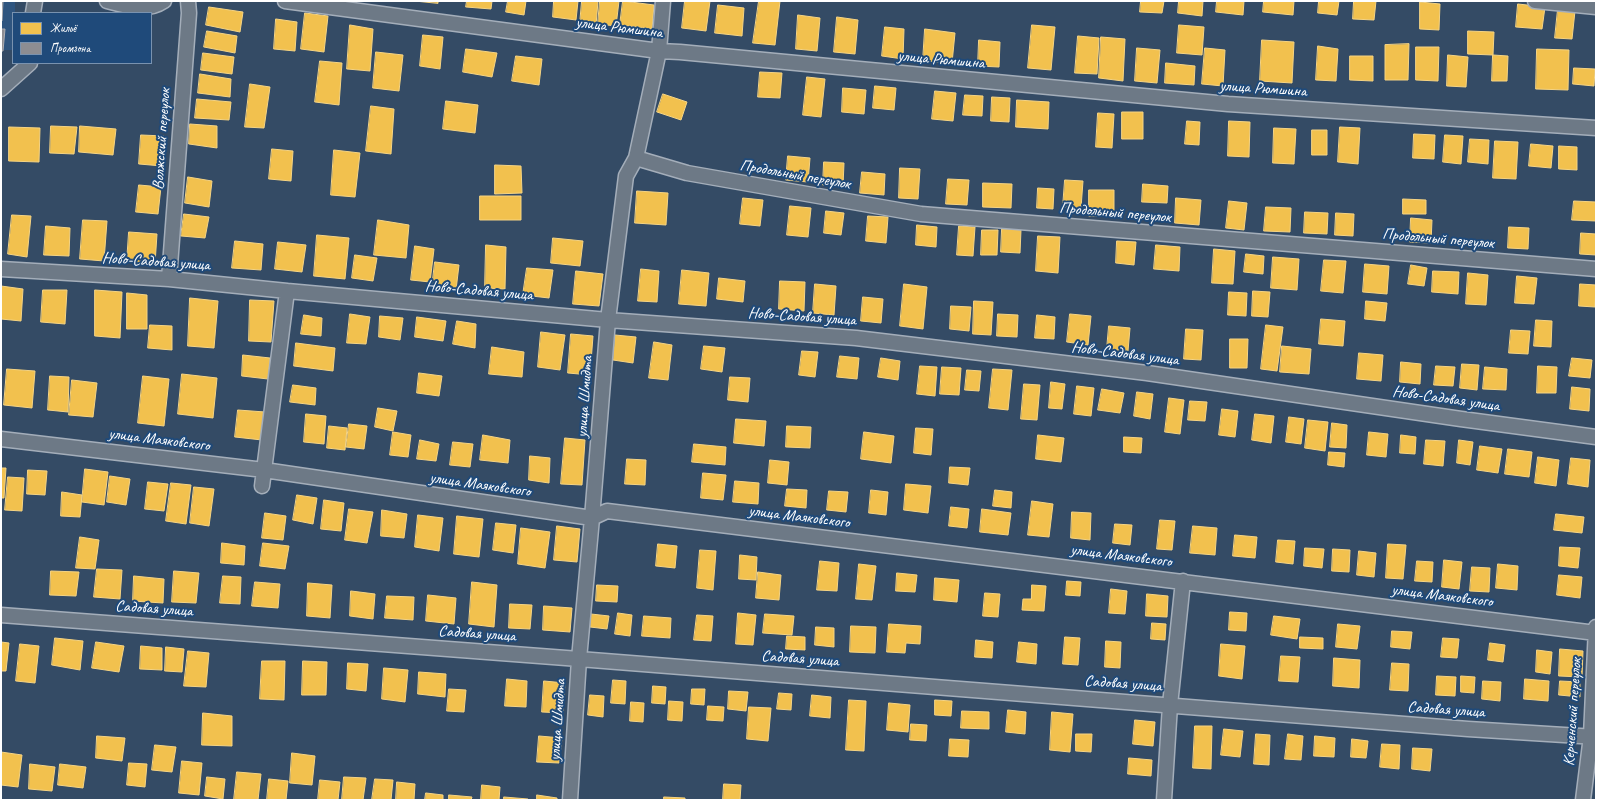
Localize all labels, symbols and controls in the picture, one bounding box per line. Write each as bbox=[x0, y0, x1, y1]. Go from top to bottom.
legend bbox=[12, 12, 152, 64]
street label: улица Рюмшина bbox=[575, 13, 663, 43]
text: Жильё bbox=[50, 20, 76, 36]
text: Промзона bbox=[50, 40, 90, 56]
street label: улица Рюмшина bbox=[897, 47, 985, 73]
street label: улица Рюмшина bbox=[1219, 76, 1307, 102]
street label: Волжский переулок bbox=[149, 88, 175, 190]
street label: Продольный переулок bbox=[738, 156, 852, 194]
street label: Продольный переулок bbox=[1058, 199, 1172, 227]
street label: Продольный переулок bbox=[1381, 225, 1495, 253]
street label: Ново-Садовая улица bbox=[101, 249, 211, 275]
street label: Ново-Садовая улица bbox=[424, 277, 534, 305]
street label: Ново-Садовая улица bbox=[747, 304, 857, 330]
street label: Ново-Садовая улица bbox=[1070, 338, 1180, 370]
street label: улица Шмидта bbox=[573, 356, 597, 438]
street label: Ново-Садовая улица bbox=[1391, 382, 1501, 416]
street label: улица Маяковского bbox=[107, 424, 211, 456]
street label: улица Маяковского bbox=[428, 468, 532, 502]
street label: улица Маяковского bbox=[747, 501, 851, 533]
street label: улица Маяковского bbox=[1069, 540, 1173, 572]
street label: улица Маяковского bbox=[1390, 580, 1494, 612]
street label: Садовая улица bbox=[115, 597, 193, 621]
street label: Садовая улица bbox=[438, 622, 516, 646]
street label: Садовая улица bbox=[761, 647, 839, 671]
street label: Керченский переулок bbox=[1560, 657, 1586, 767]
street label: Садовая улица bbox=[1084, 672, 1162, 696]
street label: улица Шмидта bbox=[546, 679, 570, 761]
street label: Садовая улица bbox=[1407, 698, 1485, 722]

